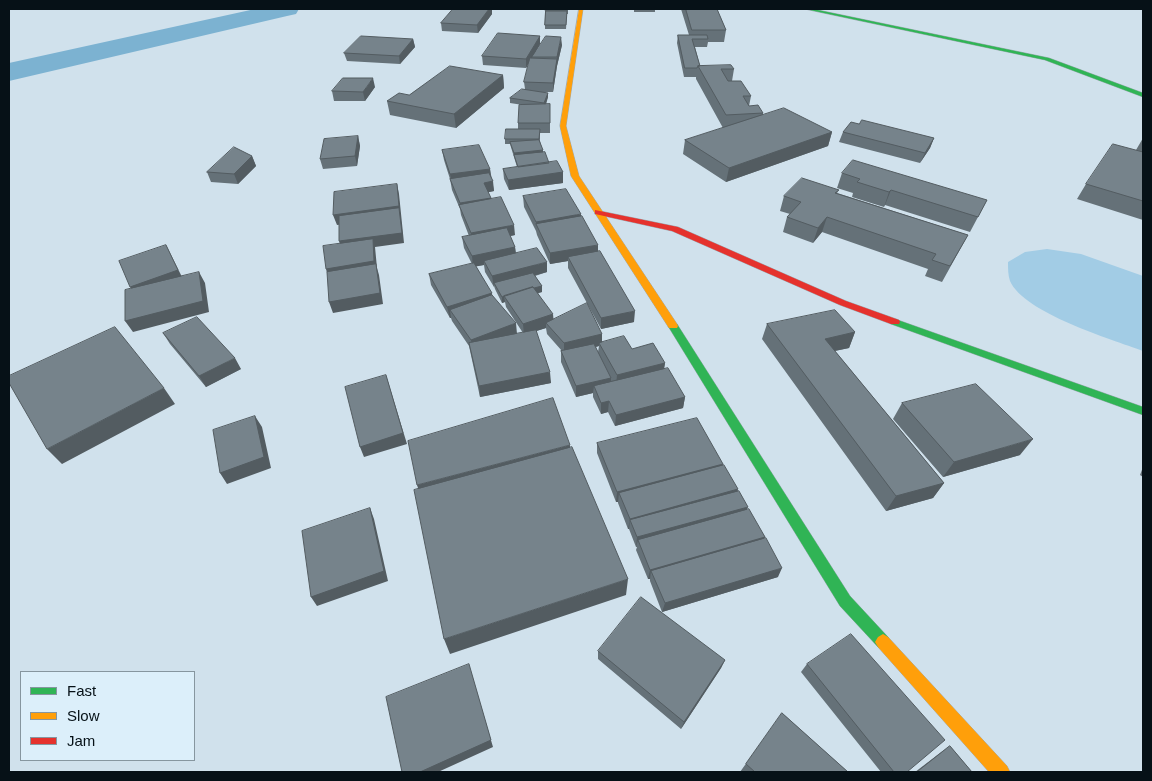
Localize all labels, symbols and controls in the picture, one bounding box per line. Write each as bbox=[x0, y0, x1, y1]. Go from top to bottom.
legend bbox=[20, 671, 195, 761]
text: Fast bbox=[67, 682, 96, 699]
text: Slow bbox=[67, 707, 100, 724]
text: Jam bbox=[67, 732, 95, 749]

